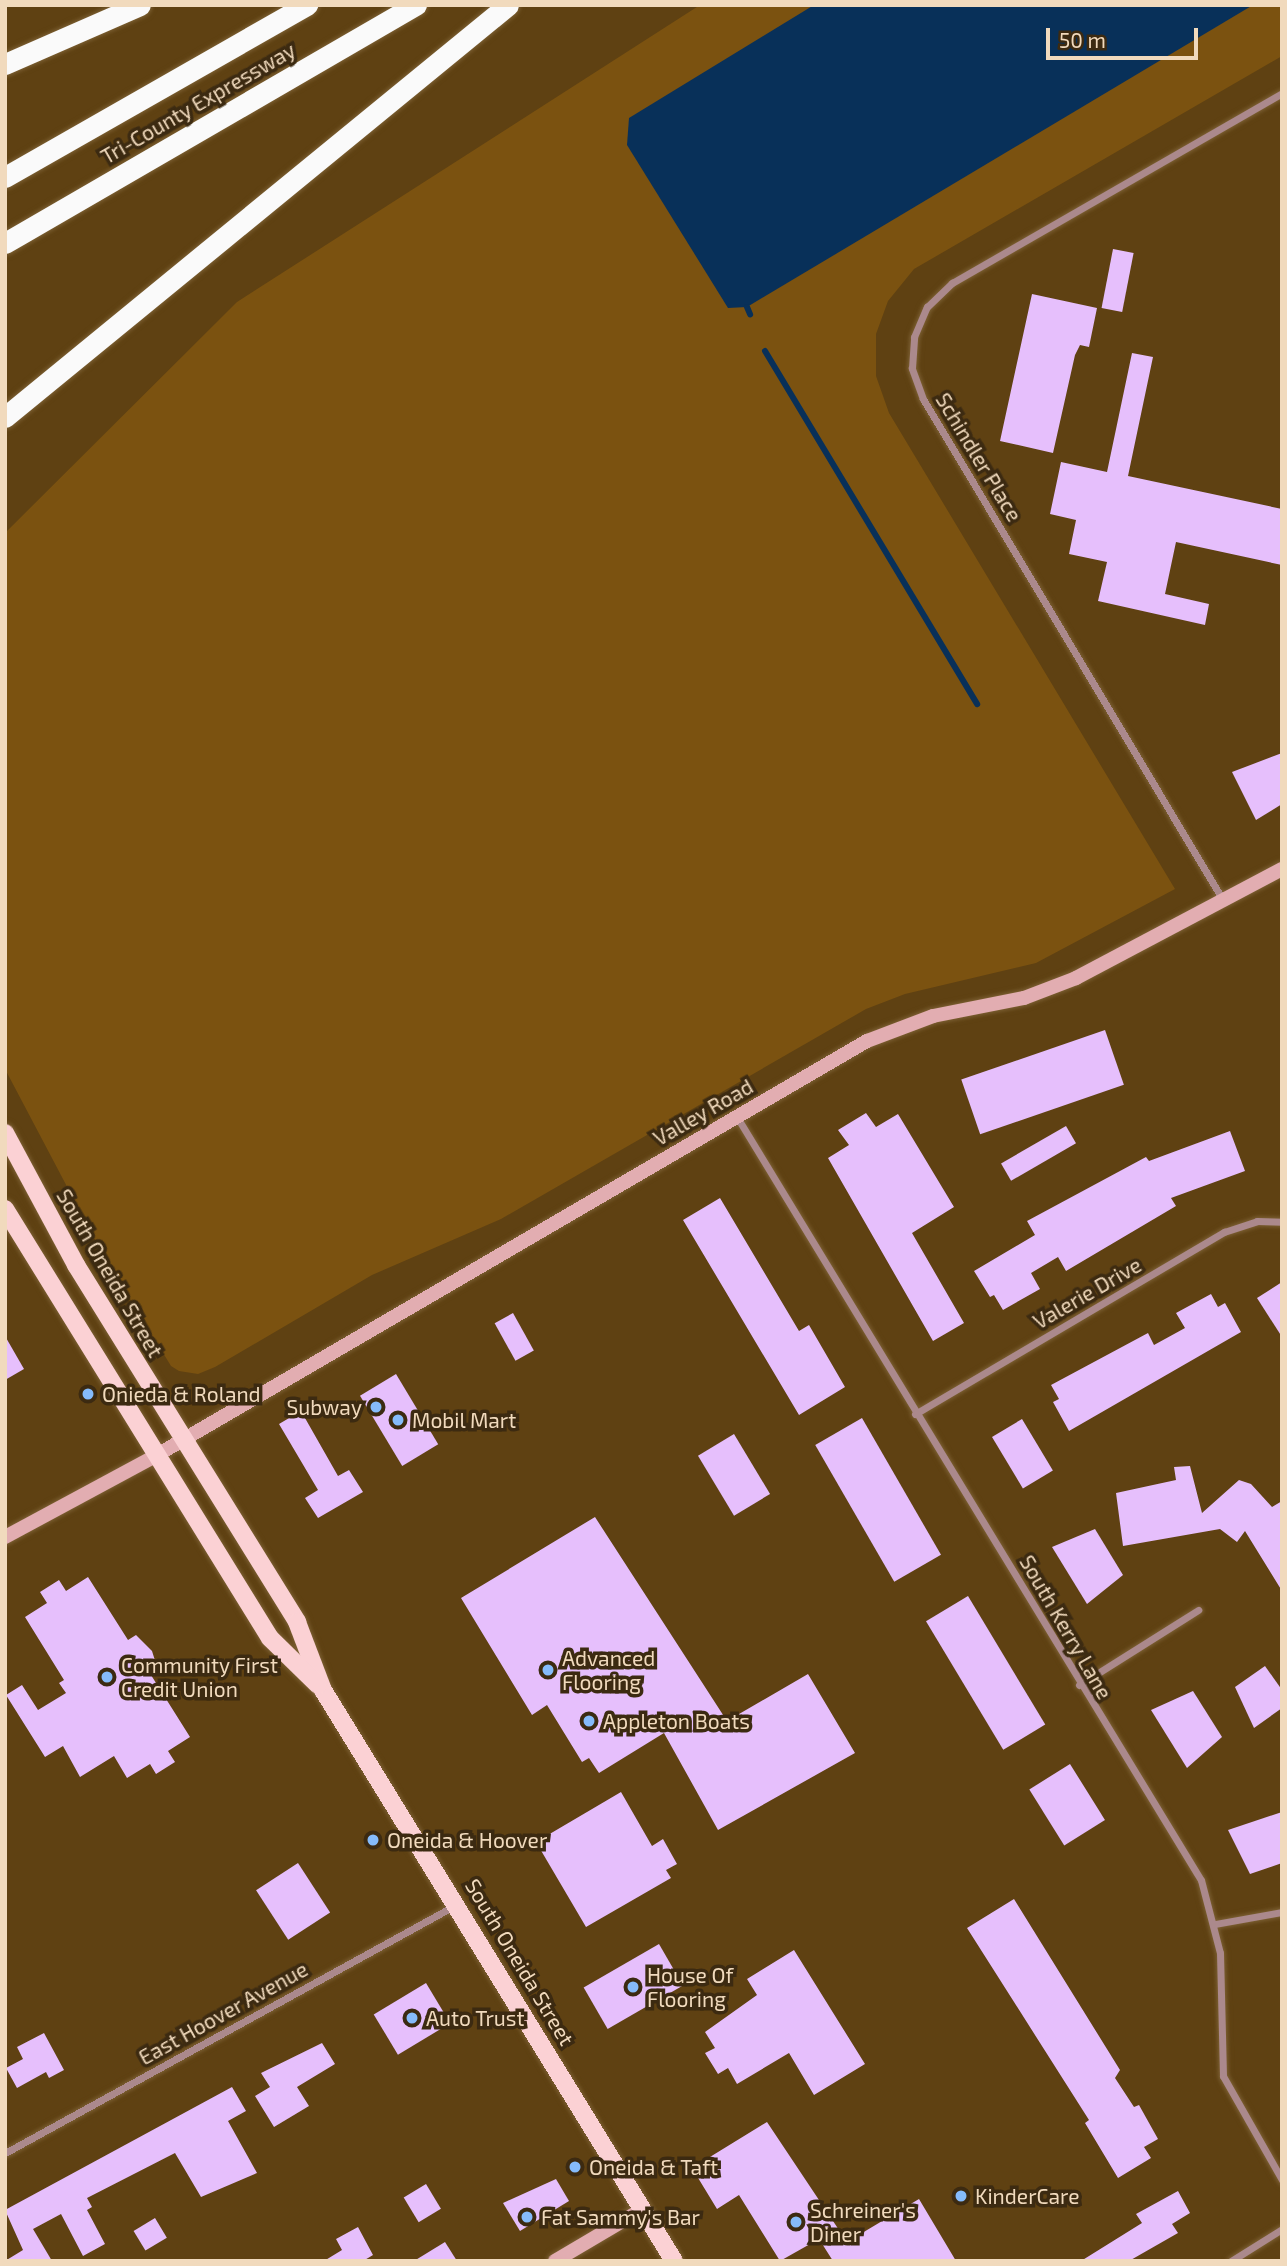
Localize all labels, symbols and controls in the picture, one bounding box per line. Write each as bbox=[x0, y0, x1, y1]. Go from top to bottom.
scale bar bbox=[1049, 14, 1201, 58]
text: 50 m bbox=[1059, 27, 1106, 52]
street label: Tri-County Expressway bbox=[96, 37, 300, 169]
street label: Schindler Place bbox=[931, 388, 1027, 526]
street label: Valley Road bbox=[648, 1073, 758, 1151]
street label: South Oneida Street bbox=[52, 1184, 168, 1362]
street label: Valerie Drive bbox=[1028, 1252, 1146, 1334]
place label: Onieda & Roland bbox=[102, 1381, 261, 1407]
marker: Onieda & Roland bbox=[80, 1386, 96, 1402]
place label: Subway bbox=[286, 1394, 362, 1420]
marker: Subway bbox=[368, 1399, 384, 1415]
place label: Mobil Mart bbox=[412, 1407, 517, 1433]
marker: Mobil Mart bbox=[390, 1412, 406, 1428]
street label: South Kerry Lane bbox=[1014, 1550, 1118, 1704]
place label: Advanced Flooring bbox=[562, 1645, 655, 1695]
place label: Community First Credit Union bbox=[121, 1652, 278, 1702]
marker: Advanced Flooring bbox=[540, 1662, 556, 1678]
marker: Community First Credit Union bbox=[99, 1669, 115, 1685]
place label: Appleton Boats bbox=[603, 1708, 750, 1734]
marker: Appleton Boats bbox=[581, 1713, 597, 1729]
place label: Oneida & Hoover bbox=[387, 1827, 547, 1853]
marker: Oneida & Hoover bbox=[365, 1832, 381, 1848]
street label: South Oneida Street bbox=[460, 1874, 580, 2050]
street label: East Hoover Avenue bbox=[134, 1956, 312, 2070]
place label: House Of Flooring bbox=[647, 1962, 734, 2012]
marker: House Of Flooring bbox=[625, 1979, 641, 1995]
place label: Auto Trust bbox=[426, 2005, 525, 2031]
marker: Auto Trust bbox=[404, 2010, 420, 2026]
place label: Oneida & Taft bbox=[589, 2154, 719, 2180]
marker: Oneida & Taft bbox=[567, 2159, 583, 2175]
place label: KinderCare bbox=[975, 2183, 1079, 2209]
marker: KinderCare bbox=[953, 2188, 969, 2204]
place label: Schreiner's Diner bbox=[810, 2197, 916, 2247]
place label: Fat Sammy's Bar bbox=[541, 2204, 700, 2230]
marker: Fat Sammy's Bar bbox=[519, 2209, 535, 2225]
marker: Schreiner's Diner bbox=[788, 2214, 804, 2230]

